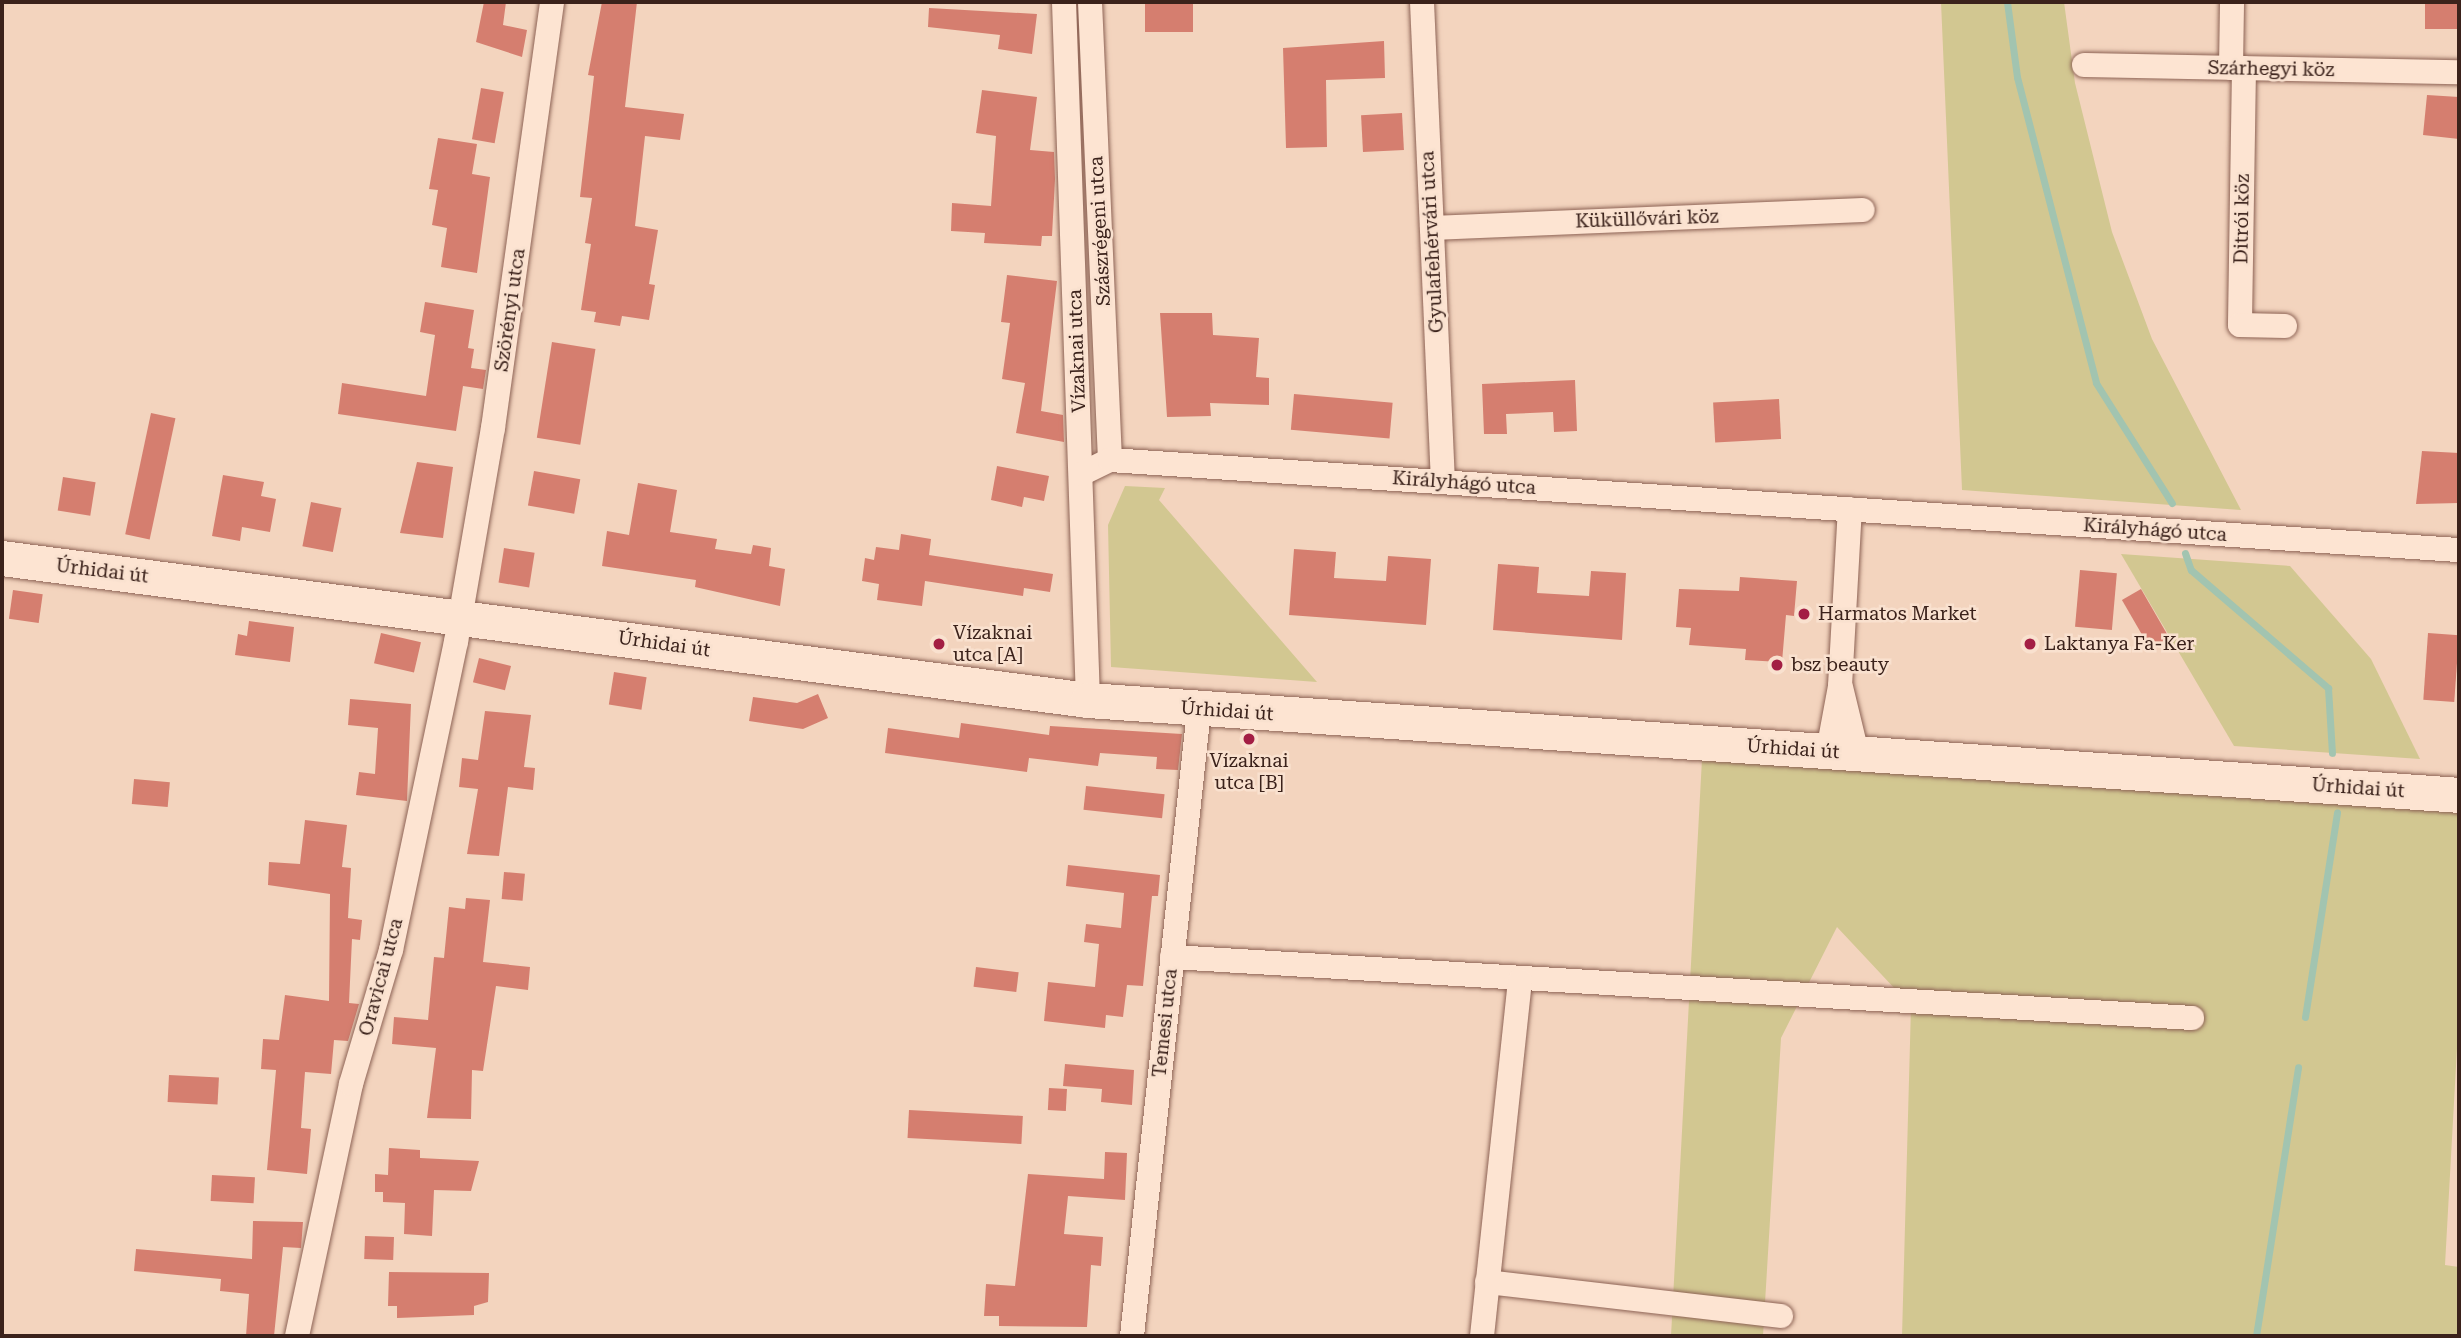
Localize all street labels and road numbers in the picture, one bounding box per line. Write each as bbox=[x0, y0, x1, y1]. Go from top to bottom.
street label: Szárhegyi köz bbox=[2207, 56, 2335, 82]
street label: Gyulafehérvári utca bbox=[1416, 150, 1448, 334]
street label: Szászrégeni utca bbox=[1085, 155, 1115, 307]
street label: Ditrói köz bbox=[2230, 174, 2254, 264]
street label: Küküllővári köz bbox=[1575, 205, 1719, 233]
street label: Szörényi utca bbox=[490, 247, 530, 373]
street label: Vízaknai utca bbox=[1063, 289, 1091, 413]
street label: Királyhágó utca bbox=[1391, 467, 1537, 499]
street label: Királyhágó utca bbox=[2082, 514, 2228, 546]
street label: Úrhidai út bbox=[54, 554, 150, 588]
street label: Úrhidai út bbox=[616, 626, 712, 662]
street label: Úrhidai út bbox=[1180, 696, 1274, 726]
street label: Úrhidai út bbox=[1746, 734, 1840, 764]
street label: Úrhidai út bbox=[2311, 773, 2405, 803]
street label: Oravicai utca bbox=[354, 916, 408, 1038]
street label: Temesi utca bbox=[1148, 967, 1182, 1079]

